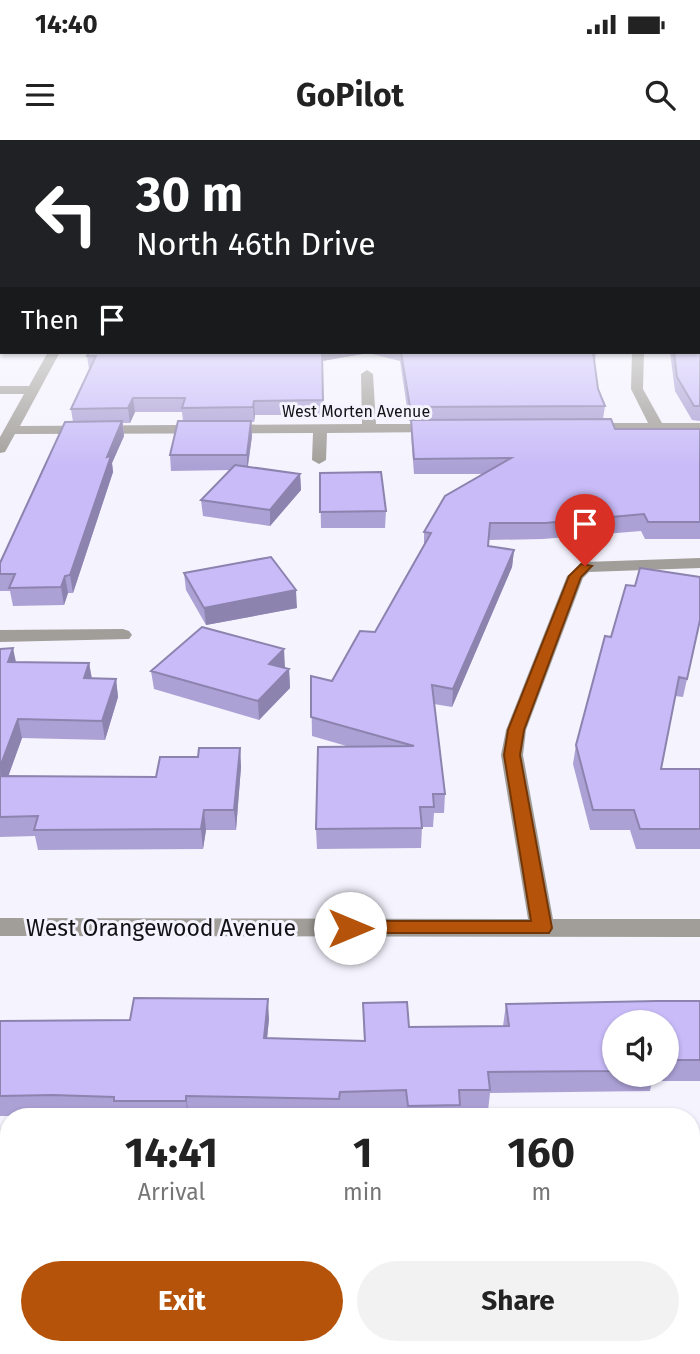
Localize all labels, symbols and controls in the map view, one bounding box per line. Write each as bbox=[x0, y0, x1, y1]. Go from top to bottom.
text: 14:40 bbox=[35, 9, 98, 40]
icon: menu bbox=[21, 76, 59, 114]
text: GoPilot bbox=[296, 76, 404, 114]
icon: search bbox=[641, 76, 679, 114]
text: 30 m bbox=[136, 165, 243, 224]
icon: left bbox=[21, 168, 112, 259]
text: North 46th Drive bbox=[136, 225, 376, 263]
icon: arrive bbox=[93, 301, 131, 339]
text: Then bbox=[21, 305, 79, 336]
street label: West Morten Avenue bbox=[282, 402, 430, 421]
pin bbox=[555, 494, 615, 566]
icon: arrive bbox=[566, 505, 604, 543]
position arrow bbox=[313, 891, 387, 965]
street label: West Orangewood Avenue bbox=[26, 914, 296, 942]
map controls bbox=[602, 1010, 679, 1087]
button: sound bbox=[602, 1010, 679, 1087]
text: 14:41 bbox=[125, 1128, 218, 1178]
text: 1 bbox=[353, 1128, 373, 1178]
text: 160 bbox=[507, 1128, 575, 1178]
text: Arrival bbox=[138, 1178, 205, 1206]
text: min bbox=[343, 1178, 383, 1206]
text: m bbox=[531, 1178, 551, 1206]
button: Exit bbox=[21, 1261, 343, 1341]
button: Share bbox=[357, 1261, 679, 1341]

